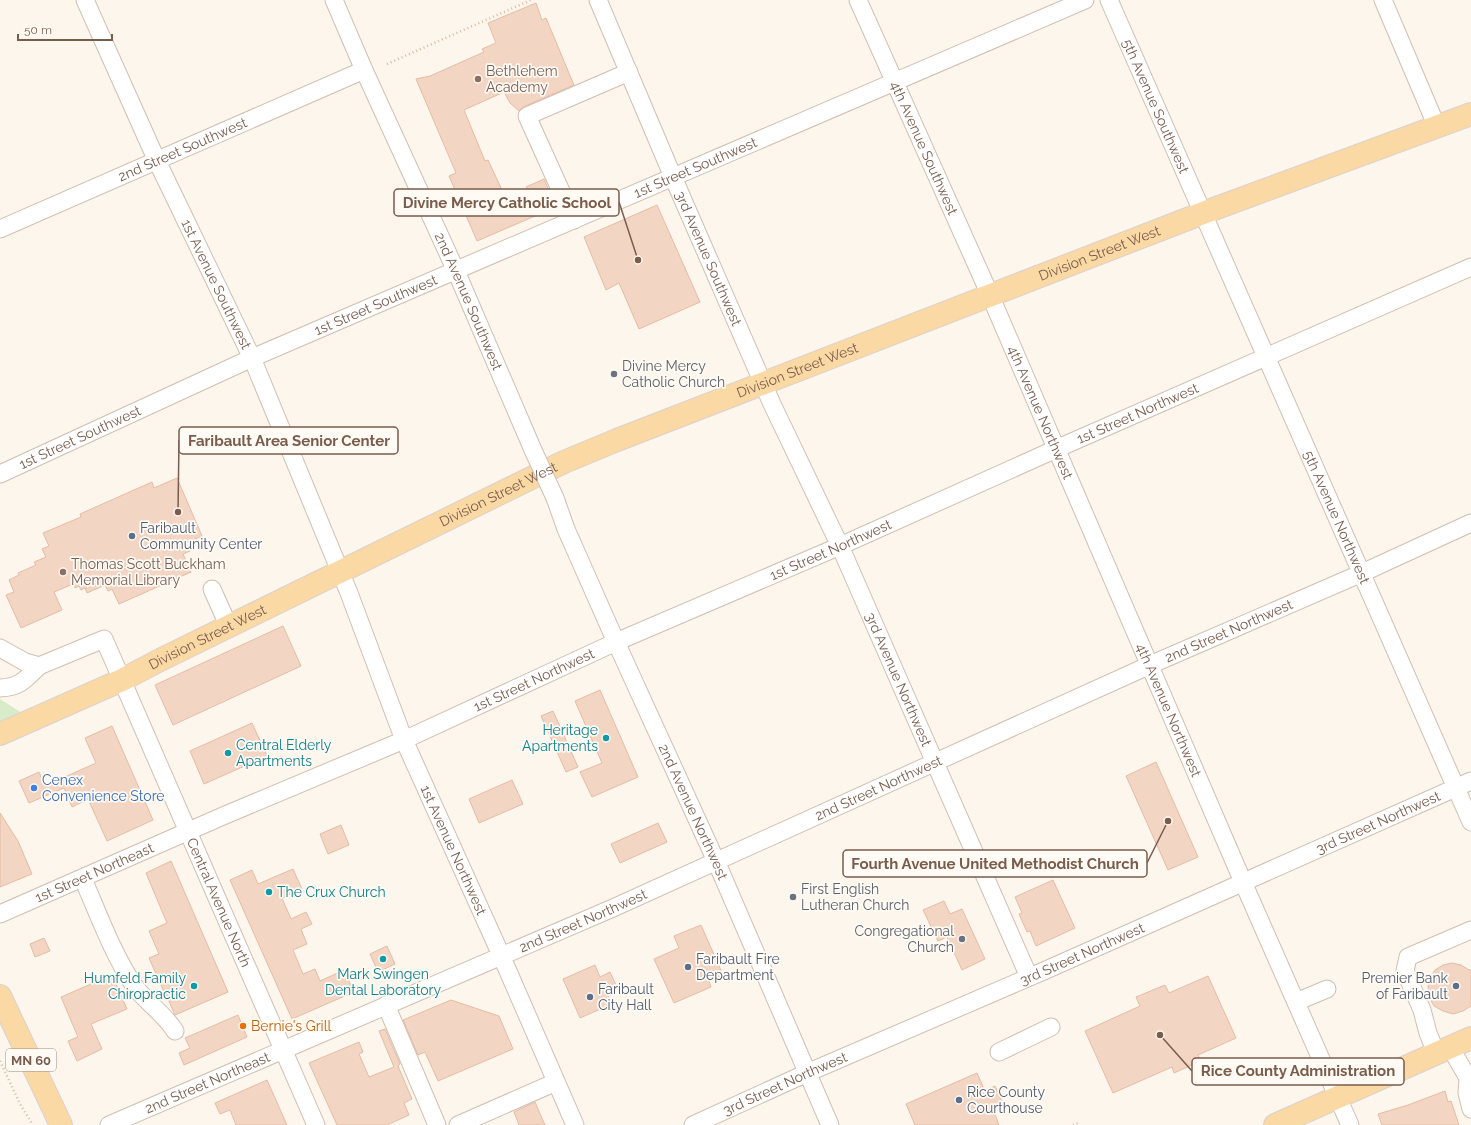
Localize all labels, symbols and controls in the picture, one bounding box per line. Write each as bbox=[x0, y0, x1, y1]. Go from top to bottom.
scale bar bbox=[18, 16, 112, 42]
text: 50 m bbox=[24, 23, 52, 37]
street label: 5th Avenue Southwest bbox=[1119, 37, 1192, 176]
place label: Bethlehem Academy bbox=[486, 63, 558, 95]
marker: Bethlehem Academy bbox=[473, 74, 483, 84]
street label: 4th Avenue Southwest bbox=[887, 78, 961, 218]
street label: 2nd Street Southwest bbox=[116, 114, 249, 184]
street label: 1st Street Southwest bbox=[631, 134, 760, 201]
street label: 3rd Avenue Southwest bbox=[672, 188, 745, 329]
callout: Divine Mercy Catholic School bbox=[394, 189, 619, 216]
text: Divine Mercy Catholic School bbox=[403, 194, 612, 212]
street label: 1st Avenue Southwest bbox=[178, 217, 255, 352]
street label: Division Street West bbox=[1036, 222, 1163, 284]
street label: 2nd Avenue Southwest bbox=[431, 230, 506, 373]
street label: 1st Street Southwest bbox=[312, 271, 440, 338]
street label: Division Street West bbox=[734, 339, 861, 401]
street label: 4th Avenue Northwest bbox=[1005, 343, 1077, 482]
place label: Divine Mercy Catholic Church bbox=[622, 358, 725, 390]
marker: Divine Mercy Catholic Church bbox=[609, 369, 619, 379]
street label: 1st Street Northwest bbox=[1074, 379, 1201, 447]
street label: 1st Street Southwest bbox=[17, 402, 144, 472]
callout: Faribault Area Senior Center bbox=[179, 427, 398, 454]
text: Faribault Area Senior Center bbox=[188, 432, 390, 450]
street label: 5th Avenue Northwest bbox=[1300, 448, 1373, 586]
street label: Division Street West bbox=[437, 459, 560, 530]
street label: 1st Street Northwest bbox=[767, 516, 894, 583]
place label: Faribault Community Center bbox=[140, 520, 262, 552]
marker: Faribault Community Center bbox=[127, 531, 137, 541]
place label: Thomas Scott Buckham Memorial Library bbox=[71, 556, 226, 588]
marker: Thomas Scott Buckham Memorial Library bbox=[58, 567, 68, 577]
street label: 2nd Street Northwest bbox=[1162, 596, 1295, 666]
street label: Division Street West bbox=[146, 601, 269, 673]
street label: 3rd Avenue Northwest bbox=[862, 610, 935, 749]
street label: 4th Avenue Northwest bbox=[1133, 641, 1205, 779]
street label: 1st Street Northwest bbox=[471, 645, 597, 715]
place label: Heritage Apartments bbox=[522, 722, 598, 754]
marker: Heritage Apartments bbox=[601, 733, 611, 743]
place label: Central Elderly Apartments bbox=[236, 737, 332, 769]
street label: 2nd Avenue Northwest bbox=[656, 741, 731, 882]
marker: Central Elderly Apartments bbox=[223, 748, 233, 758]
street label: 2nd Street Northwest bbox=[812, 752, 945, 824]
place label: Cenex Convenience Store bbox=[42, 772, 165, 804]
marker: Cenex Convenience Store bbox=[29, 783, 39, 793]
street label: 1st Avenue Northwest bbox=[417, 783, 490, 918]
street label: 3rd Street Northwest bbox=[1313, 788, 1443, 857]
street label: Central Avenue North bbox=[184, 835, 254, 969]
street label: 1st Street Northeast bbox=[33, 839, 156, 906]
callout: Fourth Avenue United Methodist Church bbox=[843, 850, 1147, 877]
text: Fourth Avenue United Methodist Church bbox=[851, 855, 1139, 873]
place label: First English Lutheran Church bbox=[801, 881, 909, 913]
place label: The Crux Church bbox=[277, 884, 386, 900]
street label: 2nd Street Northwest bbox=[517, 886, 649, 956]
marker: The Crux Church bbox=[264, 887, 274, 897]
marker: First English Lutheran Church bbox=[788, 892, 798, 902]
street label: 3rd Street Northwest bbox=[1017, 919, 1147, 988]
place label: Congregational Church bbox=[854, 923, 954, 955]
marker: Congregational Church bbox=[957, 934, 967, 944]
place label: Faribault Fire Department bbox=[696, 951, 780, 983]
marker: Mark Swingen Dental Laboratory bbox=[378, 954, 388, 964]
marker: Faribault Fire Department bbox=[683, 962, 693, 972]
place label: Mark Swingen Dental Laboratory bbox=[325, 966, 442, 998]
place label: Humfeld Family Chiropractic bbox=[84, 970, 186, 1002]
place label: Premier Bank of Faribault bbox=[1362, 970, 1449, 1002]
marker: Humfeld Family Chiropractic bbox=[189, 981, 199, 991]
place label: Faribault City Hall bbox=[598, 981, 654, 1013]
marker: Premier Bank of Faribault bbox=[1451, 981, 1461, 991]
marker: Faribault City Hall bbox=[585, 992, 595, 1002]
place label: Bernie's Grill bbox=[251, 1018, 331, 1034]
marker: Bernie's Grill bbox=[238, 1021, 248, 1031]
road number: MN 60 bbox=[6, 1049, 56, 1071]
street label: 2nd Street Northeast bbox=[142, 1049, 272, 1117]
street label: 3rd Street Northwest bbox=[720, 1049, 850, 1118]
callout: Rice County Administration bbox=[1192, 1058, 1404, 1085]
text: Rice County Administration bbox=[1201, 1062, 1395, 1080]
place label: Rice County Courthouse bbox=[967, 1084, 1046, 1116]
marker: Rice County Courthouse bbox=[954, 1095, 964, 1105]

